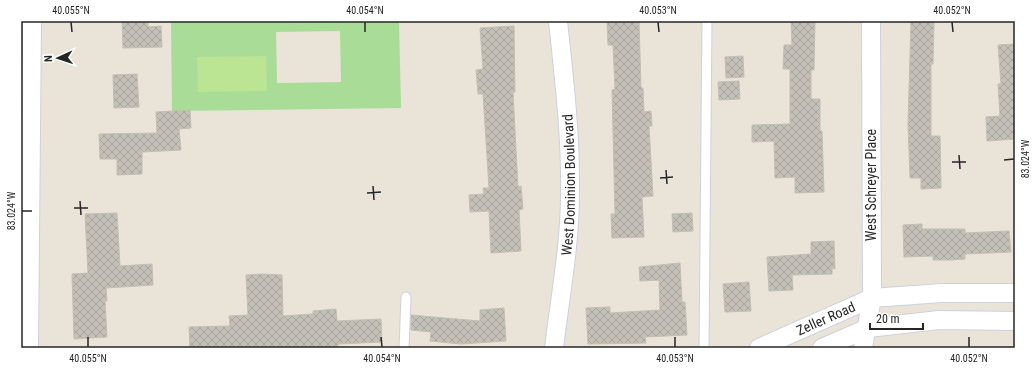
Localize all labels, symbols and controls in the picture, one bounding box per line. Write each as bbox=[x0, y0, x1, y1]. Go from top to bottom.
text: 40.055°N bbox=[52, 5, 90, 16]
text: 40.054°N bbox=[346, 5, 384, 16]
text: 40.053°N bbox=[639, 5, 677, 16]
text: 40.052°N bbox=[933, 5, 971, 16]
north arrow bbox=[38, 38, 78, 78]
text: N bbox=[42, 55, 55, 62]
street label: West Dominion Boulevard bbox=[558, 114, 578, 256]
street label: West Schreyer Place bbox=[863, 128, 879, 241]
text: 83.024°W bbox=[1020, 139, 1031, 178]
text: 83.024°W bbox=[6, 191, 17, 230]
street label: Zeller Road bbox=[794, 299, 858, 338]
scale bar bbox=[870, 305, 923, 331]
text: 20 m bbox=[876, 312, 900, 326]
text: 40.055°N bbox=[69, 353, 107, 364]
text: 40.054°N bbox=[363, 353, 401, 364]
text: 40.053°N bbox=[656, 353, 694, 364]
text: 40.052°N bbox=[950, 353, 988, 364]

